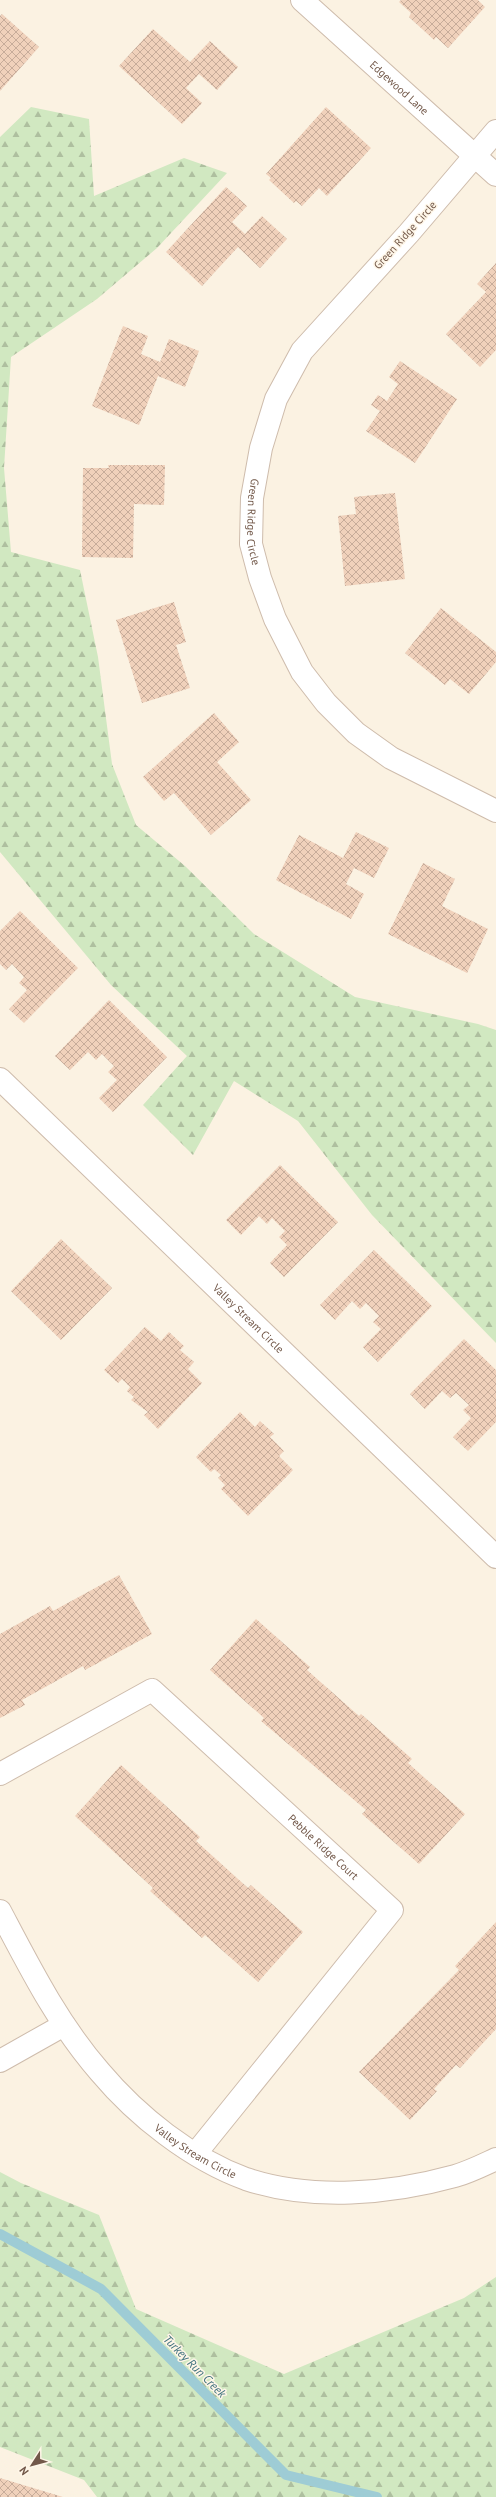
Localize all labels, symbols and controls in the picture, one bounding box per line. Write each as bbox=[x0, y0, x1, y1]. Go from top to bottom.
street label: Edgewood Lane bbox=[367, 58, 432, 118]
street label: Green Ridge Circle bbox=[371, 198, 440, 272]
street label: Green Ridge Circle bbox=[244, 478, 263, 567]
street label: Valley Stream Circle bbox=[209, 1280, 287, 1356]
street label: Pebble Ridge Court bbox=[285, 1811, 362, 1883]
street label: Valley Stream Circle bbox=[151, 2120, 239, 2182]
water label: Turkey Run Creek bbox=[160, 2331, 230, 2401]
north arrow bbox=[12, 2445, 52, 2485]
text: N bbox=[16, 2464, 32, 2478]

